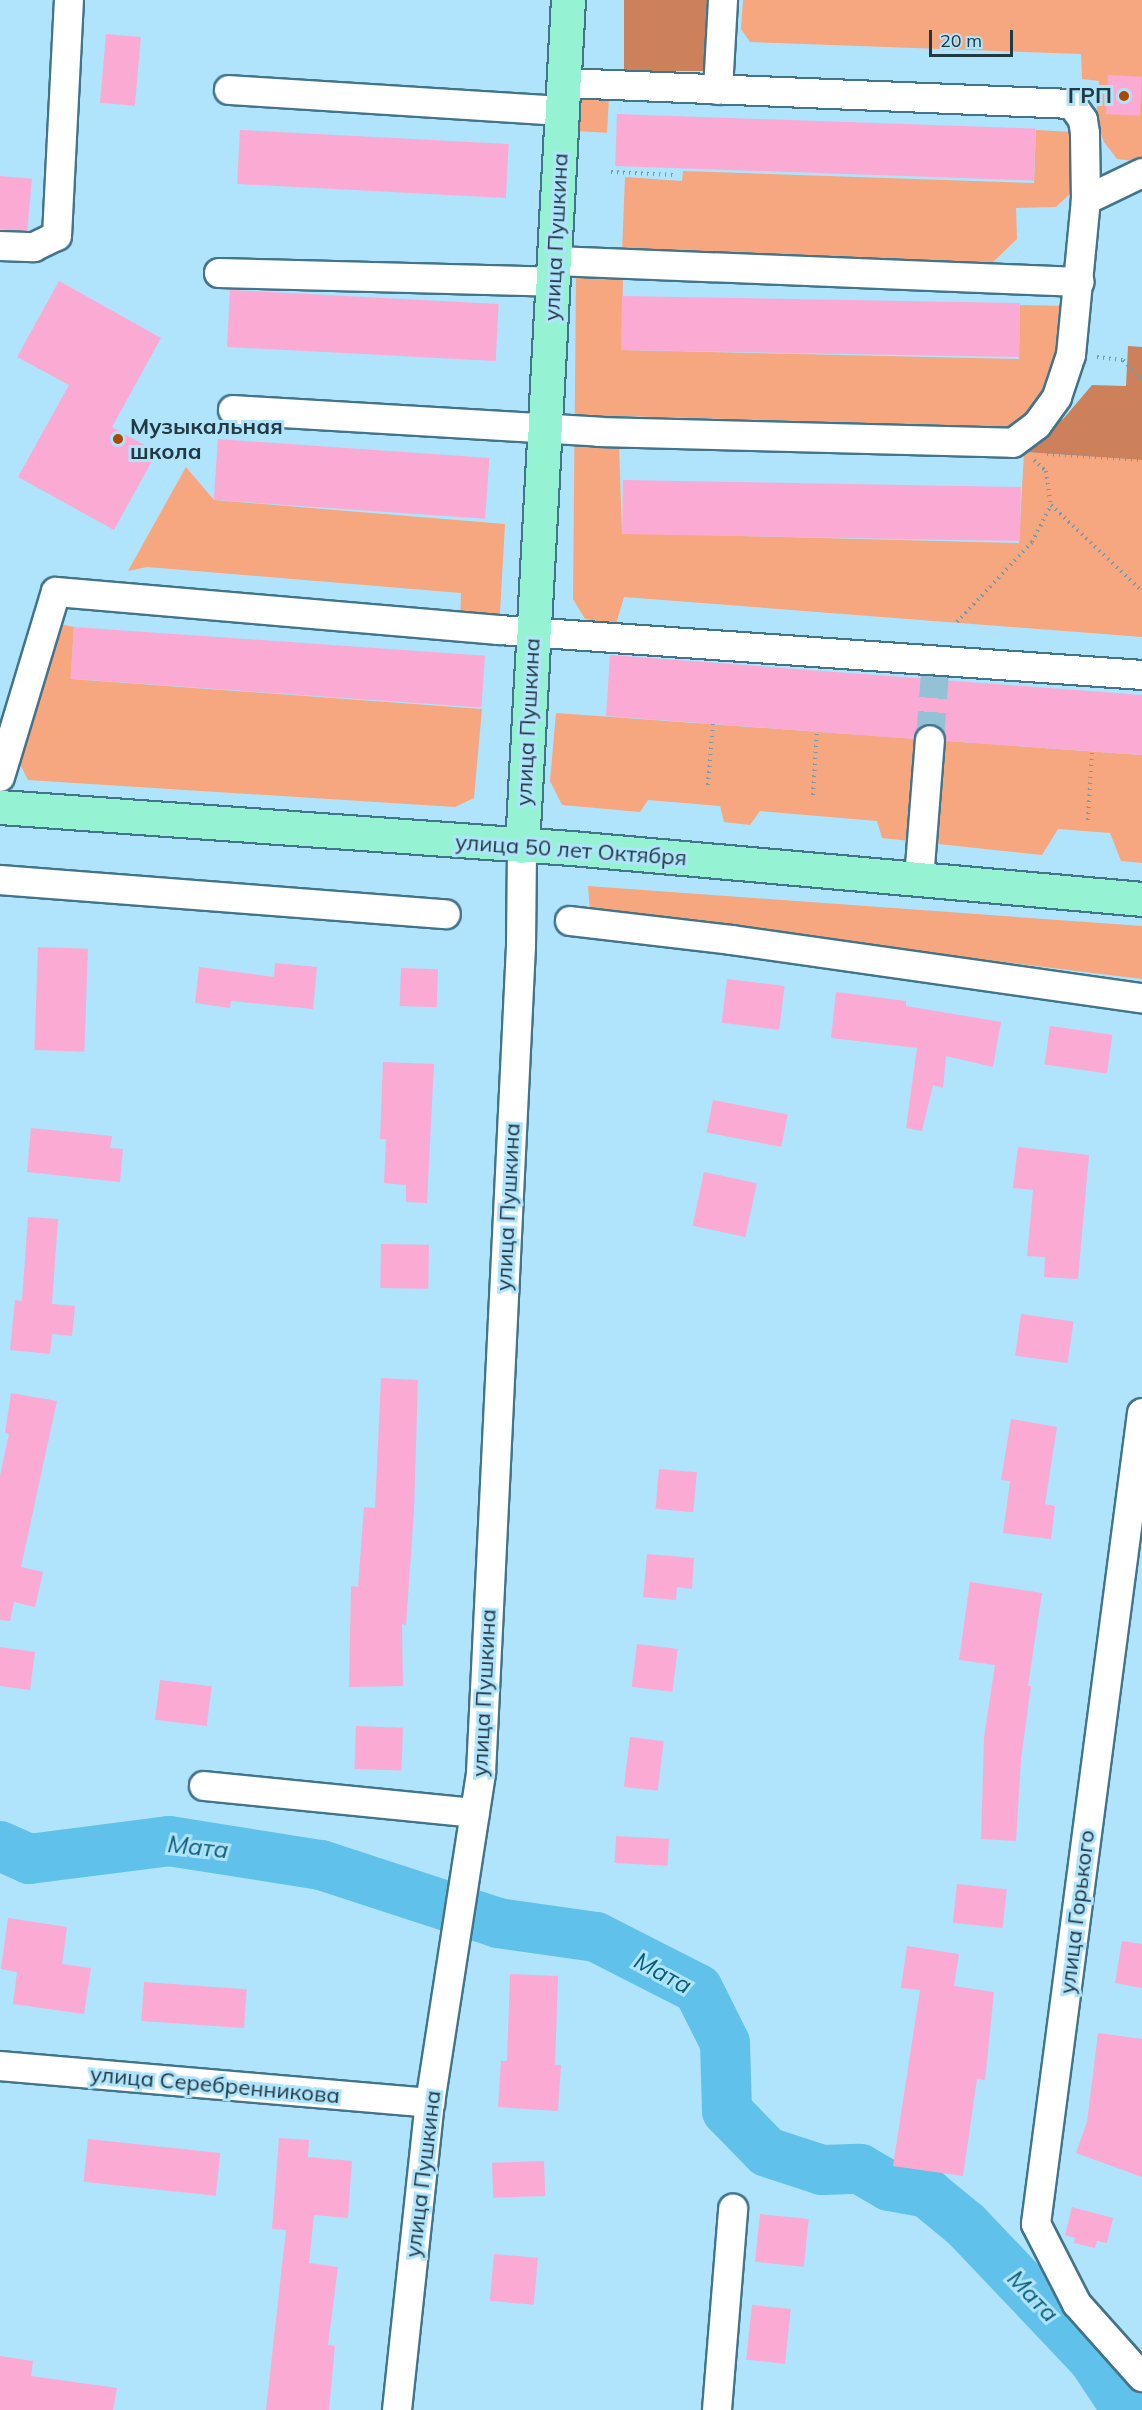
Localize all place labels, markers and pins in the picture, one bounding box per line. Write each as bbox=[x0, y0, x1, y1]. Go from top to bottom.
place label: ГРП bbox=[1068, 83, 1112, 109]
marker: ГРП bbox=[1117, 89, 1131, 103]
place label: Музыкальная школа bbox=[130, 413, 283, 464]
marker: Музыкальная школа bbox=[111, 432, 125, 446]

